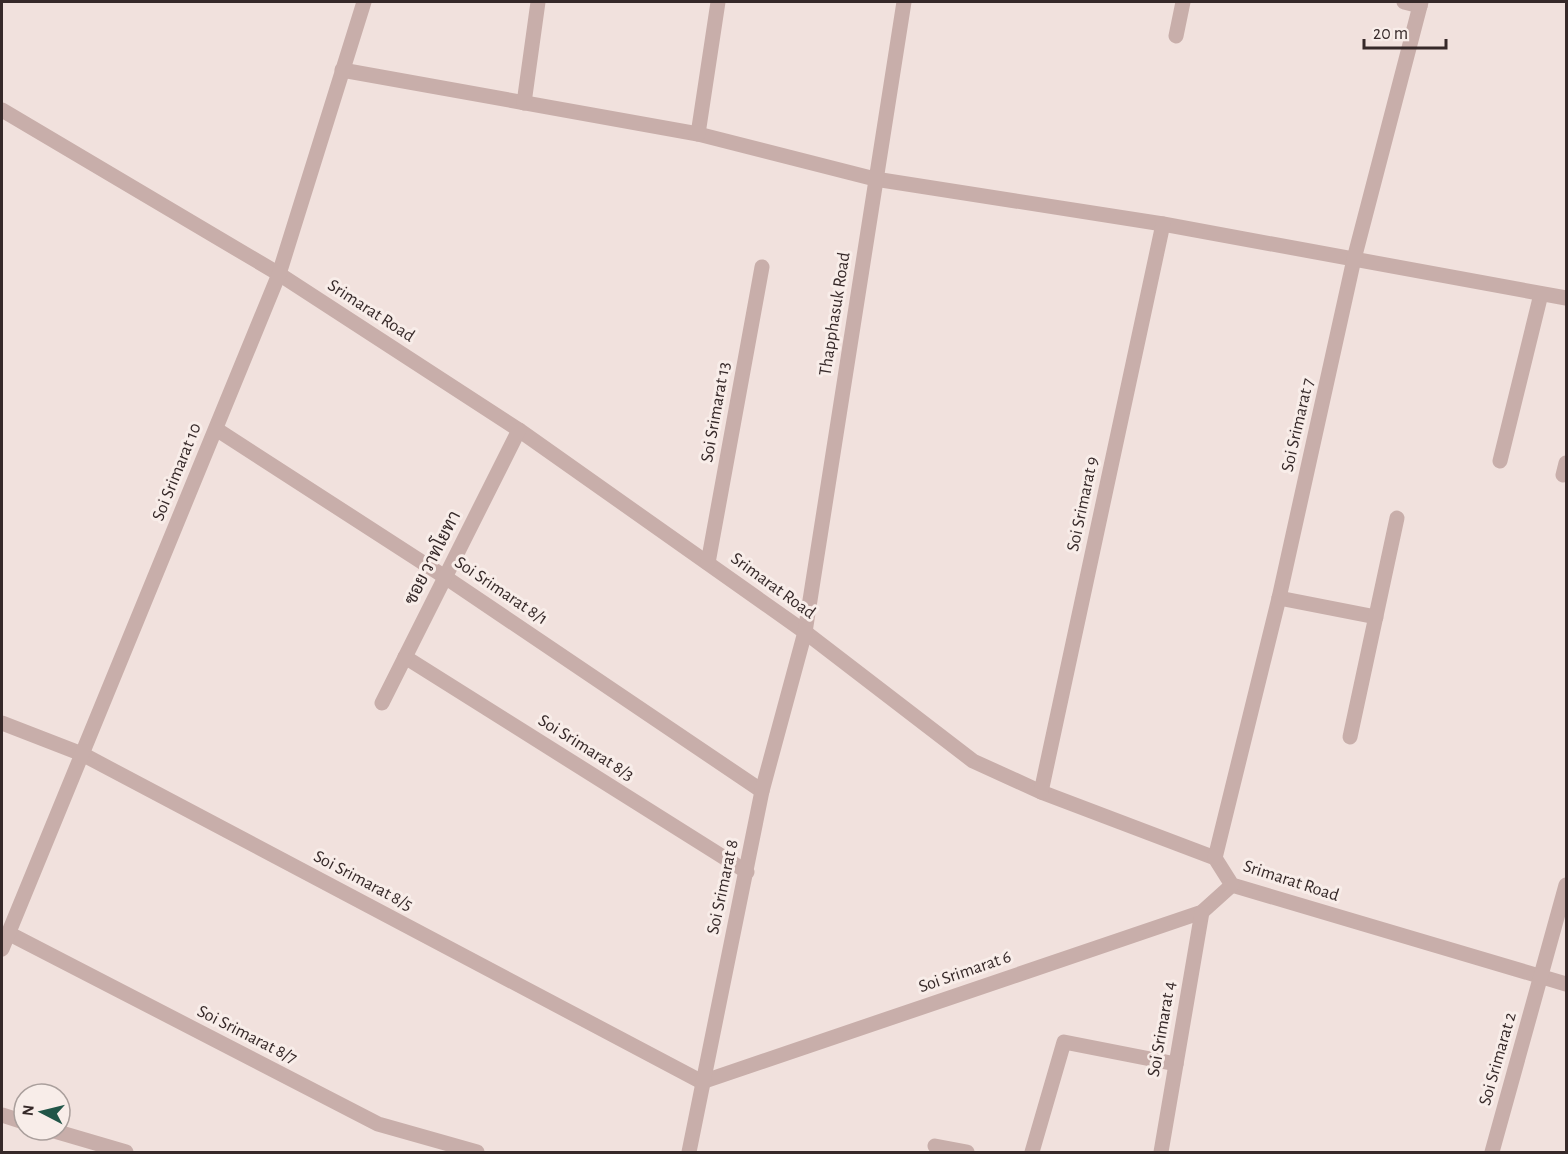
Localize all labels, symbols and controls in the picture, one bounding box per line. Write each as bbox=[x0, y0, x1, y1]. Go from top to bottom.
scale bar bbox=[1364, 12, 1446, 50]
text: 20 m bbox=[1373, 25, 1408, 43]
street label: Thapphasuk Road bbox=[816, 251, 854, 377]
street label: Srimarat Road bbox=[324, 276, 418, 346]
street label: Soi Srimarat 13 bbox=[698, 360, 734, 464]
street label: Soi Srimarat 7 bbox=[1278, 376, 1318, 474]
street label: Soi Srimarat 10 bbox=[149, 421, 205, 523]
street label: Soi Srimarat 9 bbox=[1064, 455, 1102, 553]
street label: ซอย วาทโยทา bbox=[397, 506, 464, 608]
street label: Srimarat Road bbox=[727, 549, 819, 623]
street label: Soi Srimarat 8/1 bbox=[451, 553, 551, 629]
street label: Soi Srimarat 8/3 bbox=[535, 711, 637, 785]
street label: Soi Srimarat 8 bbox=[704, 838, 742, 936]
street label: Soi Srimarat 8/5 bbox=[311, 847, 415, 915]
street label: Srimarat Road bbox=[1241, 857, 1341, 905]
street label: Soi Srimarat 6 bbox=[916, 948, 1014, 996]
street label: Soi Srimarat 4 bbox=[1145, 980, 1179, 1078]
street label: Soi Srimarat 8/7 bbox=[194, 1002, 300, 1068]
street label: Soi Srimarat 2 bbox=[1476, 1010, 1520, 1108]
north arrow bbox=[12, 1082, 72, 1142]
text: N bbox=[19, 1104, 37, 1117]

